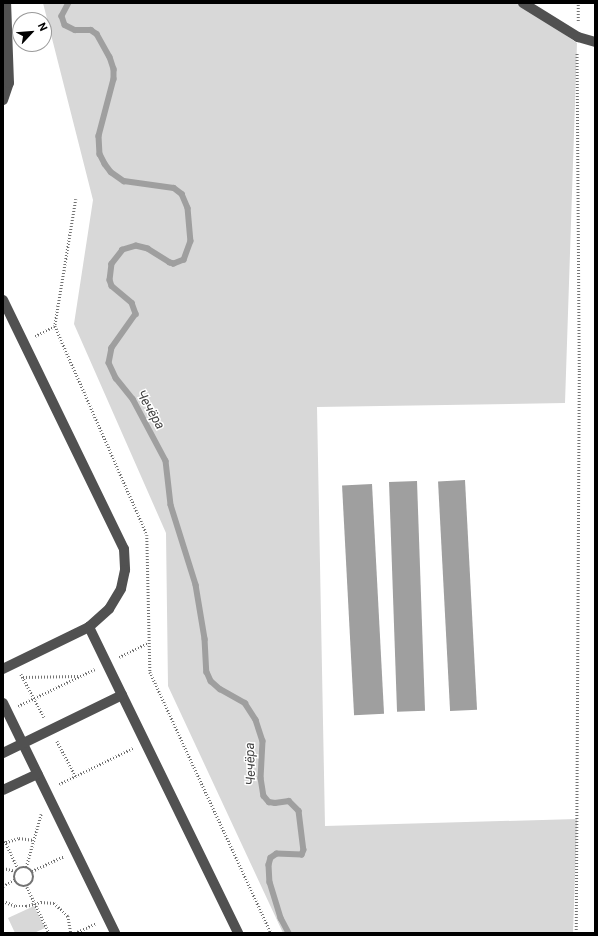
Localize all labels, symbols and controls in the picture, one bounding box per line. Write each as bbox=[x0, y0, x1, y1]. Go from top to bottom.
north arrow bbox=[12, 12, 52, 52]
text: N bbox=[35, 21, 50, 33]
water label: Чечёра bbox=[133, 388, 167, 432]
water label: Чечёра bbox=[242, 742, 260, 786]

